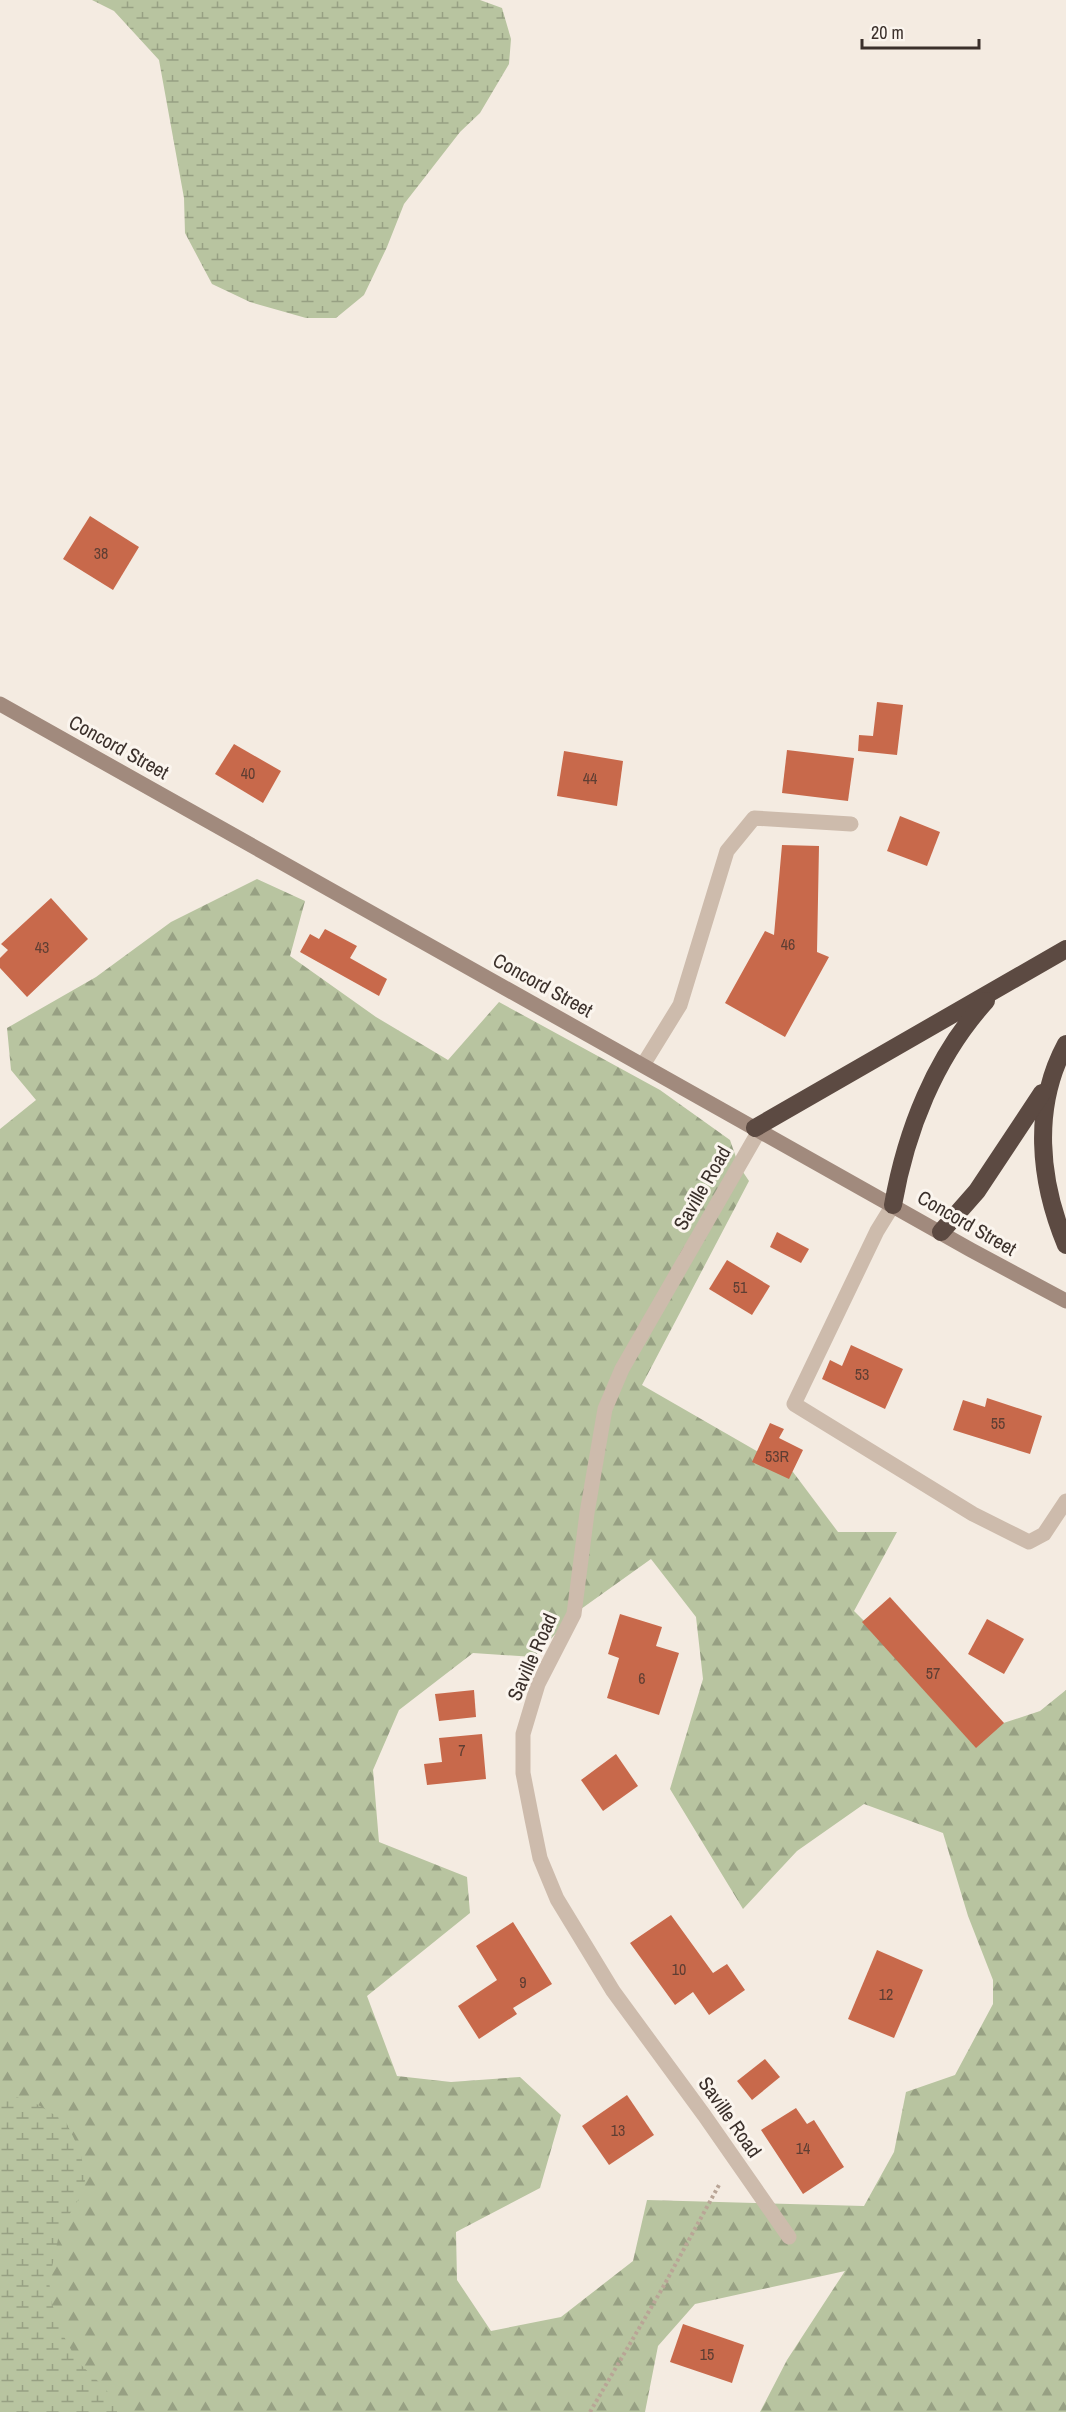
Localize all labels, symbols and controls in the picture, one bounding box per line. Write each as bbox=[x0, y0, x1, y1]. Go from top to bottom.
scale bar bbox=[862, 12, 979, 50]
text: 20 m bbox=[871, 20, 904, 45]
house number: 38 bbox=[94, 542, 108, 564]
street label: Concord Street bbox=[64, 708, 174, 785]
house number: 40 bbox=[241, 762, 255, 784]
house number: 44 bbox=[583, 767, 597, 789]
house number: 46 bbox=[781, 933, 795, 955]
house number: 43 bbox=[35, 936, 49, 958]
street label: Concord Street bbox=[488, 946, 598, 1023]
street label: Saville Road bbox=[667, 1141, 737, 1235]
street label: Concord Street bbox=[913, 1183, 1022, 1262]
house number: 51 bbox=[733, 1276, 748, 1298]
house number: 53 bbox=[855, 1363, 869, 1385]
house number: 55 bbox=[991, 1412, 1005, 1434]
house number: 53R bbox=[765, 1445, 790, 1467]
street label: Saville Road bbox=[500, 1609, 563, 1705]
house number: 57 bbox=[926, 1662, 940, 1684]
house number: 6 bbox=[638, 1667, 646, 1689]
house number: 7 bbox=[458, 1739, 466, 1761]
house number: 10 bbox=[672, 1958, 686, 1980]
house number: 9 bbox=[519, 1971, 527, 1993]
house number: 12 bbox=[879, 1983, 893, 2005]
street label: Saville Road bbox=[693, 2071, 768, 2163]
house number: 13 bbox=[611, 2119, 625, 2141]
house number: 14 bbox=[796, 2137, 810, 2159]
house number: 15 bbox=[700, 2343, 714, 2365]

